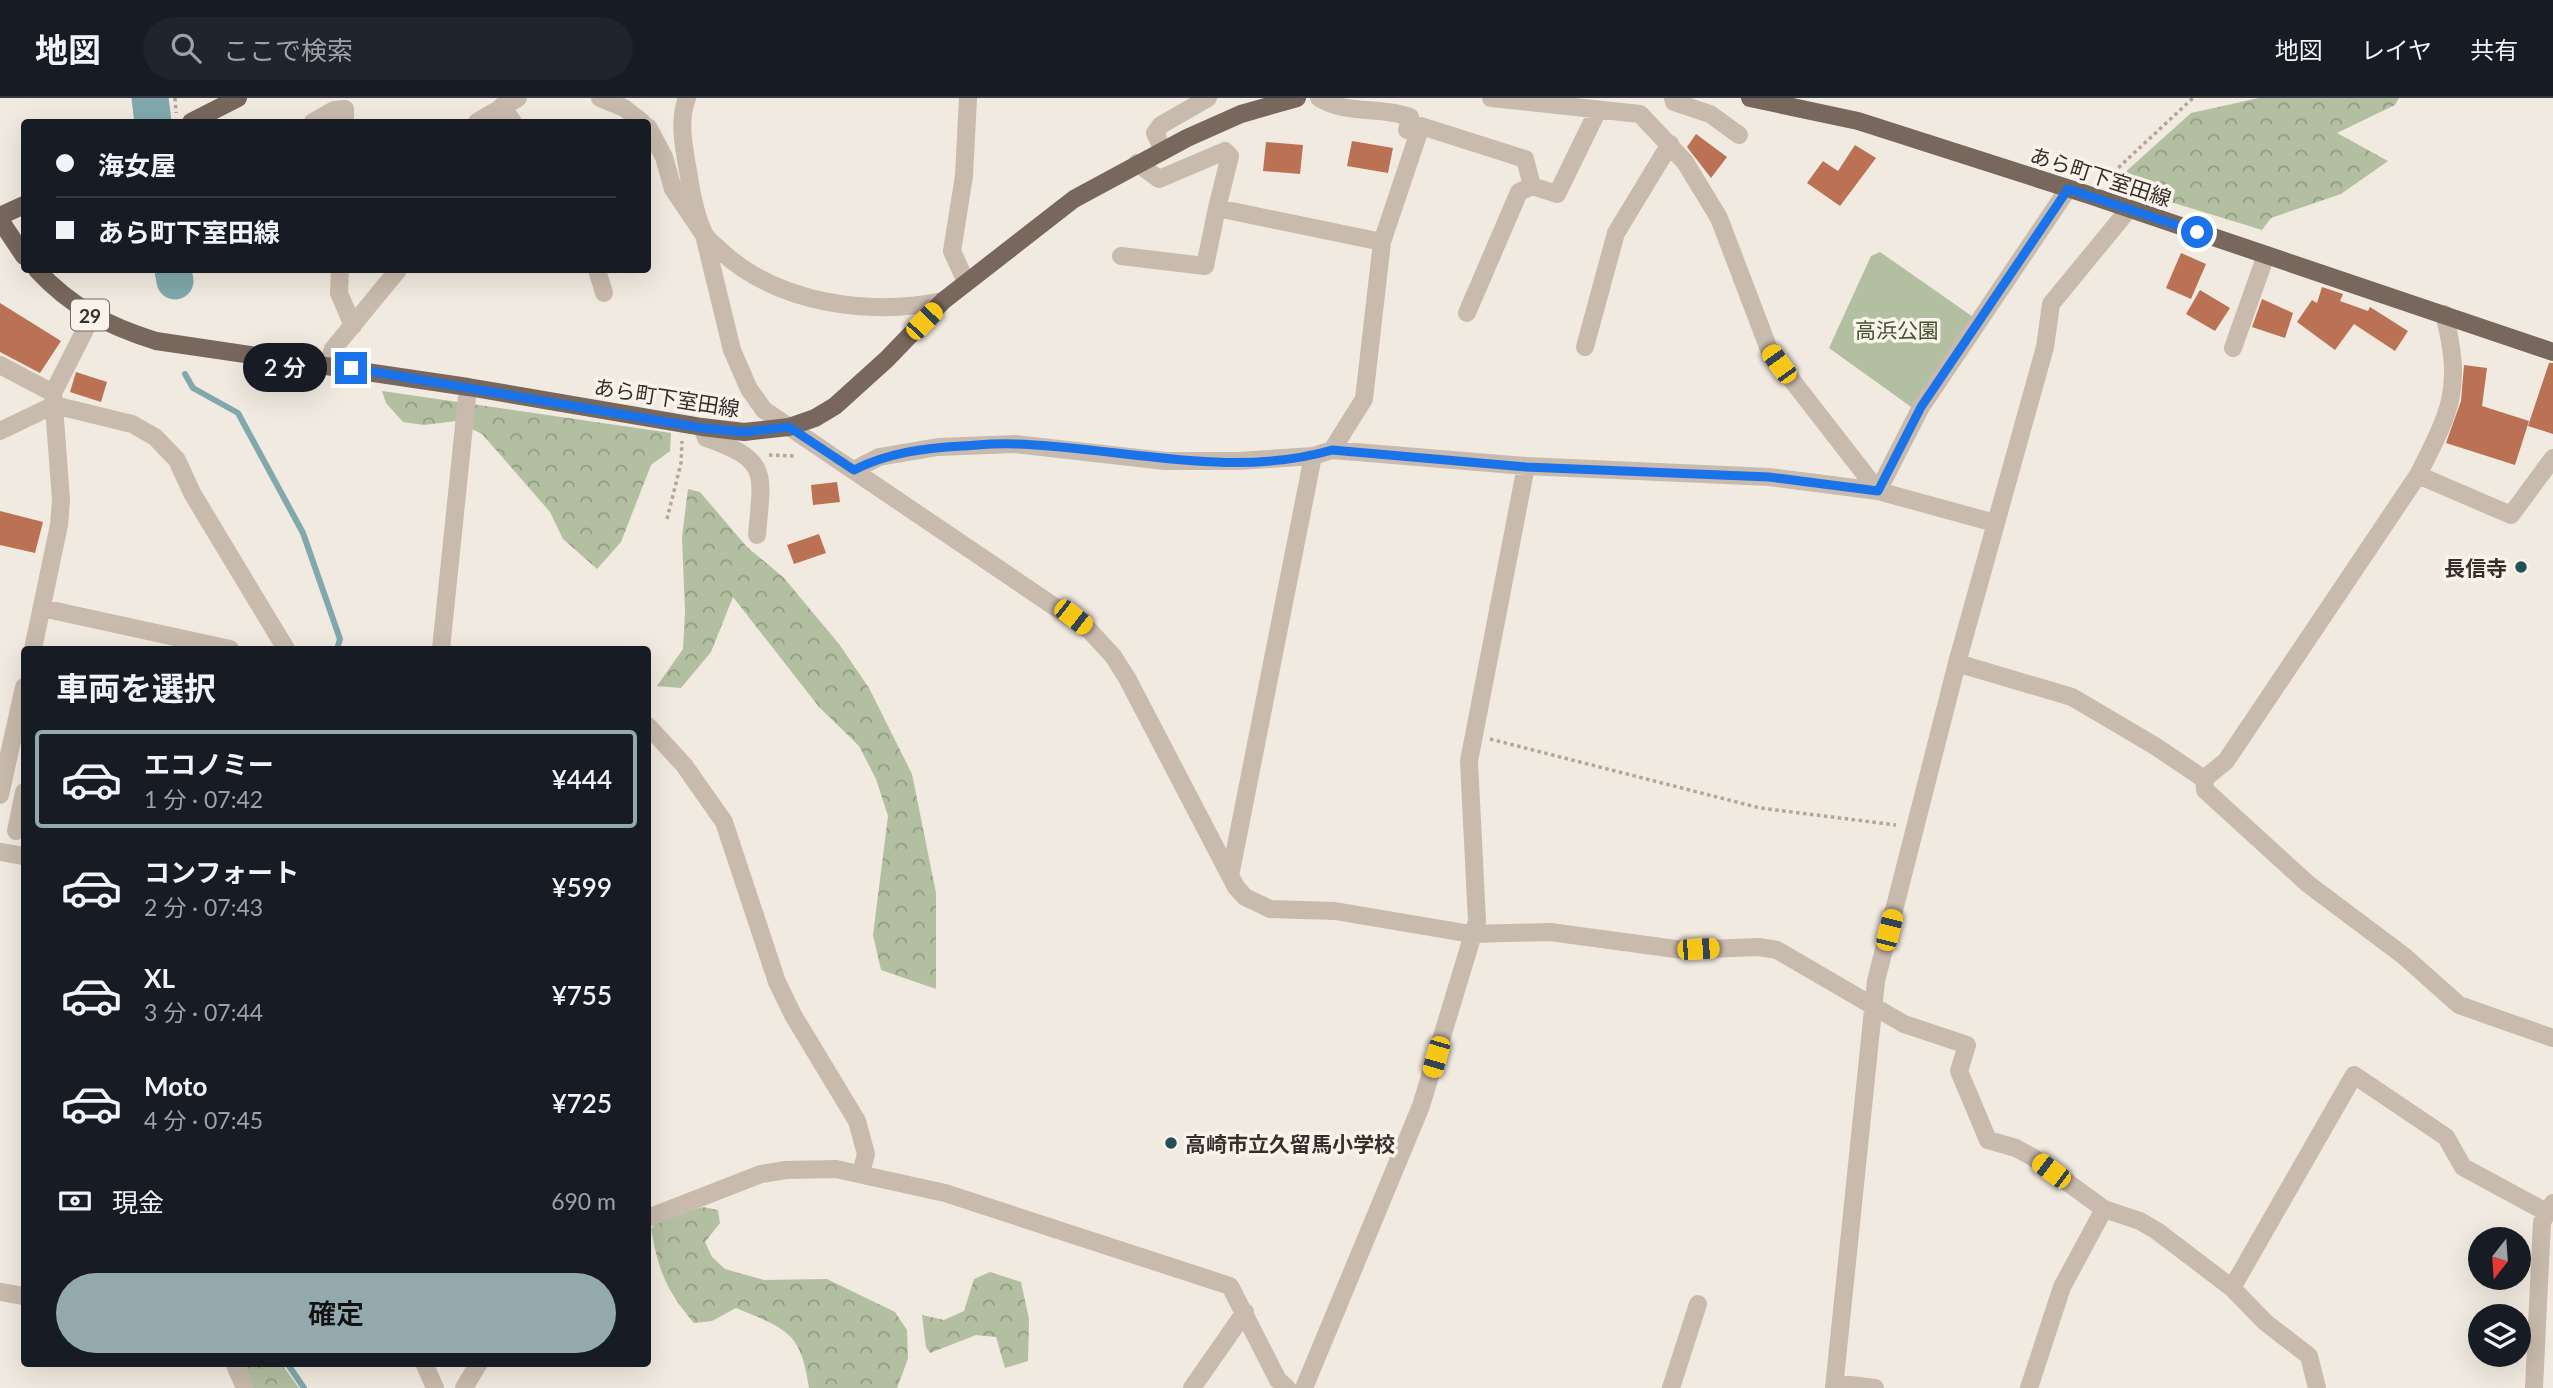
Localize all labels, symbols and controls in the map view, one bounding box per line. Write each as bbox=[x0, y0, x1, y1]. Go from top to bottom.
search box bbox=[143, 17, 633, 80]
text: 地図 bbox=[35, 29, 101, 69]
icon: search bbox=[167, 29, 205, 67]
text: ここで検索 bbox=[223, 34, 353, 66]
text: 地図 bbox=[2275, 35, 2323, 64]
text: レイヤ bbox=[2361, 35, 2432, 64]
text: 共有 bbox=[2470, 35, 2518, 64]
street label: あら町下室田線 bbox=[2027, 141, 2175, 211]
text: 海女屋 bbox=[98, 149, 176, 181]
text: あら町下室田線 bbox=[98, 216, 280, 248]
route start bbox=[2181, 216, 2213, 248]
car bbox=[902, 299, 947, 343]
road number: 29 bbox=[71, 300, 109, 330]
park label: 高浜公園 bbox=[1855, 317, 1939, 342]
car bbox=[1759, 341, 1800, 387]
callout: 2 分 bbox=[243, 344, 326, 392]
route end bbox=[335, 352, 367, 384]
text: 2 分 bbox=[264, 353, 306, 381]
street label: あら町下室田線 bbox=[592, 373, 742, 421]
place label: 長信寺 bbox=[2444, 555, 2507, 580]
marker: 長信寺 bbox=[2513, 559, 2529, 575]
car bbox=[1050, 596, 1097, 638]
text: 車両を選択 bbox=[56, 668, 216, 707]
icon: car bbox=[60, 748, 123, 811]
text: エコノミー bbox=[144, 748, 274, 780]
text: ¥444 bbox=[552, 763, 612, 795]
text: 1 分 · 07:42 bbox=[144, 785, 263, 813]
icon: car bbox=[60, 856, 123, 919]
text: コンフォート bbox=[144, 856, 299, 888]
text: ¥599 bbox=[552, 871, 612, 903]
text: 2 分 · 07:43 bbox=[144, 893, 263, 921]
car bbox=[1874, 907, 1905, 953]
car bbox=[1677, 937, 1720, 961]
text: XL bbox=[144, 962, 175, 994]
icon: car bbox=[60, 964, 123, 1027]
text: ¥755 bbox=[552, 979, 612, 1011]
text: 3 分 · 07:44 bbox=[144, 998, 263, 1026]
car bbox=[1421, 1034, 1452, 1080]
text: Moto bbox=[144, 1070, 207, 1102]
icon: car bbox=[60, 1072, 123, 1135]
text: ¥725 bbox=[552, 1087, 612, 1119]
text: 4 分 · 07:45 bbox=[144, 1106, 263, 1134]
place label: 高崎市立久留馬小学校 bbox=[1185, 1131, 1395, 1156]
marker: 高崎市立久留馬小学校 bbox=[1163, 1135, 1179, 1151]
car bbox=[2028, 1150, 2075, 1192]
icon: cash bbox=[56, 1182, 94, 1220]
text: 現金 bbox=[112, 1186, 164, 1218]
text: 690 m bbox=[551, 1187, 616, 1215]
north arrow bbox=[2468, 1227, 2530, 1290]
map controls bbox=[2468, 1227, 2531, 1367]
button: 確定 bbox=[56, 1273, 616, 1353]
button: layers bbox=[2468, 1304, 2531, 1367]

